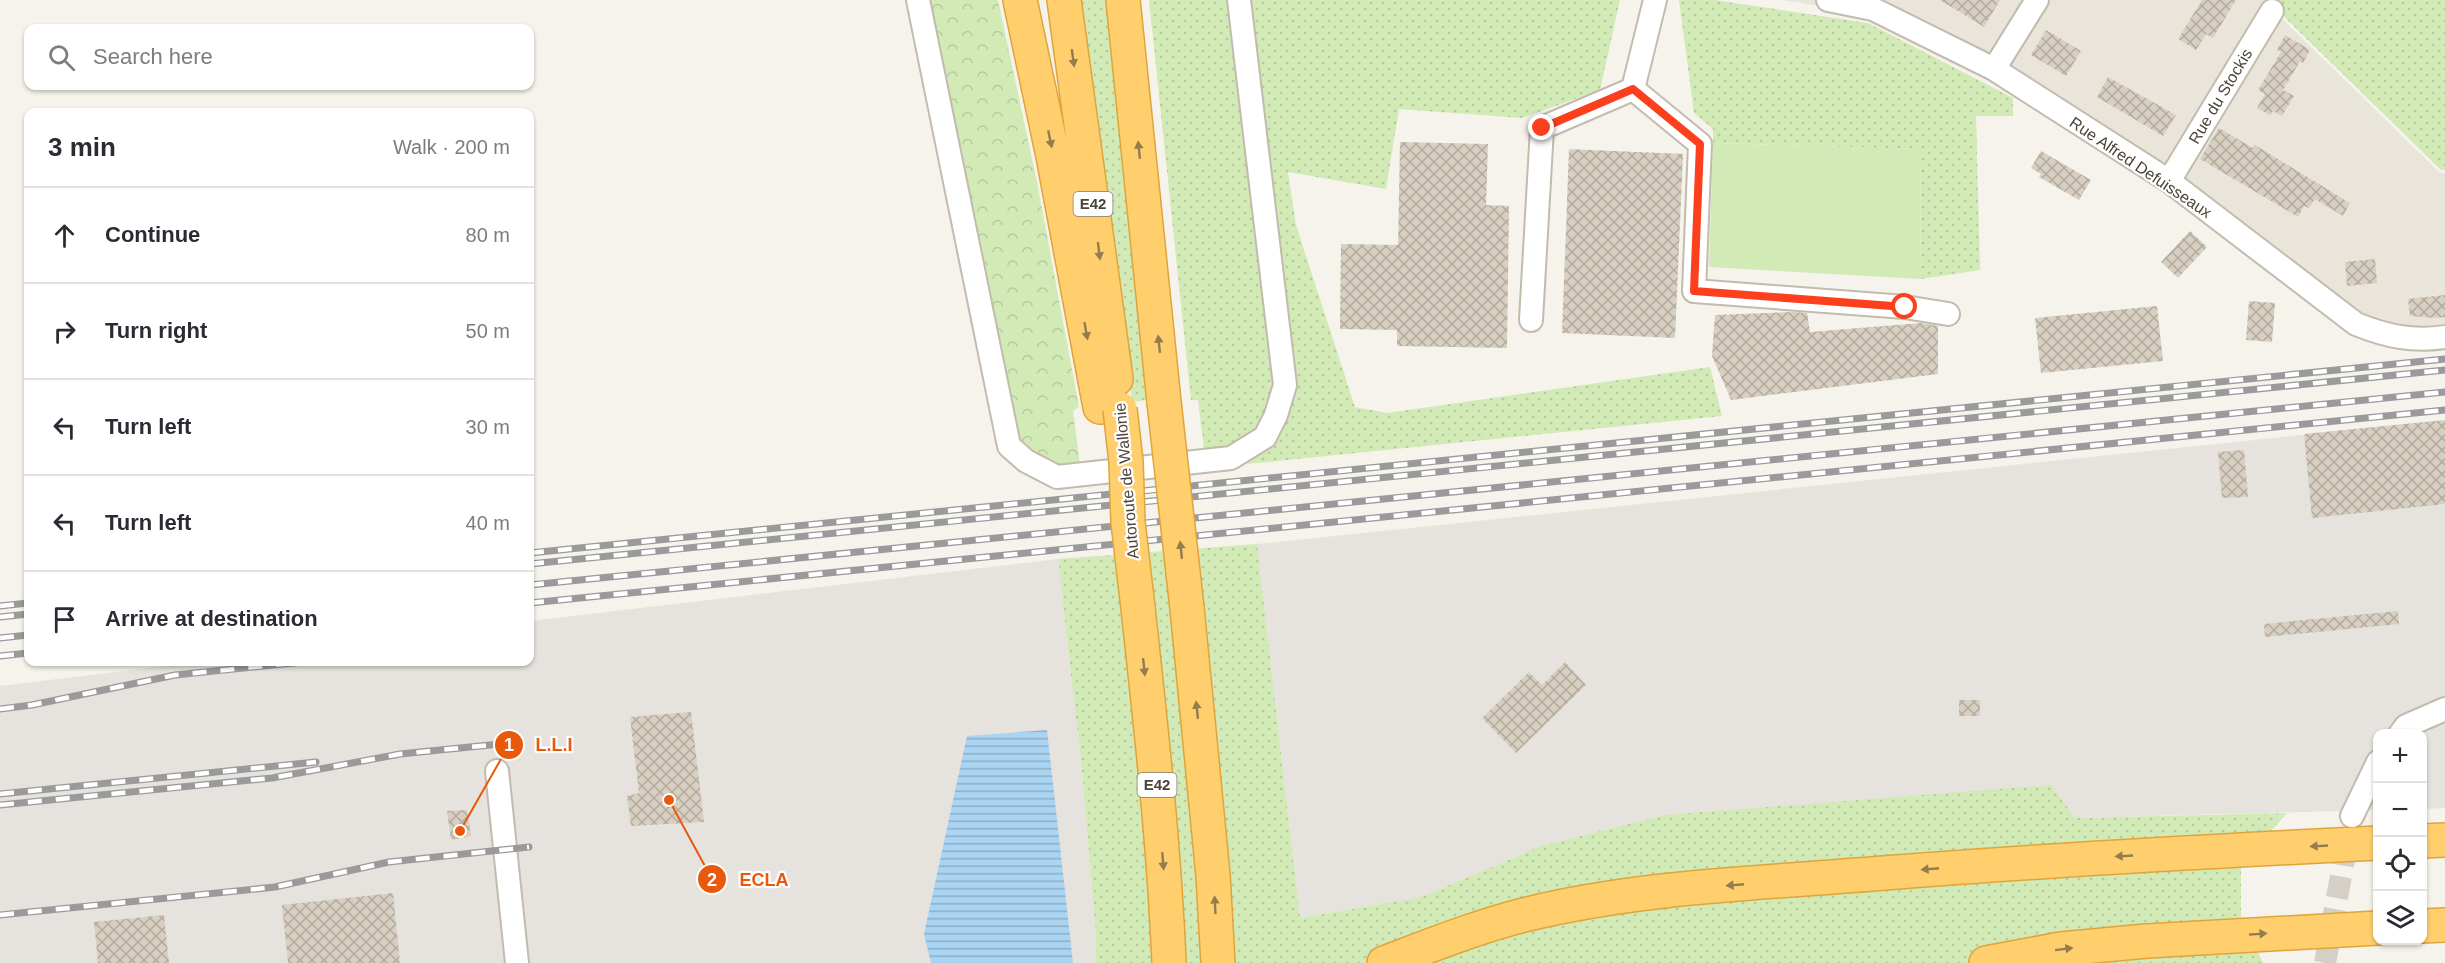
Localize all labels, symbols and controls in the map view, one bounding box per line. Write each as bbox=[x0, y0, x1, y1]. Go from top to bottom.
search box bbox=[24, 24, 534, 90]
icon: search bbox=[45, 41, 78, 74]
text: Search here bbox=[93, 44, 213, 69]
street label: Rue du Stockis bbox=[2185, 46, 2255, 147]
one-way arrow bbox=[1068, 48, 1077, 67]
route end bbox=[1528, 114, 1554, 140]
street label: Rue Alfred Defuisseaux bbox=[2067, 114, 2215, 221]
one-way arrow bbox=[1046, 130, 1055, 149]
text: 3 min bbox=[48, 132, 116, 162]
text: Walk · 200 m bbox=[393, 136, 510, 158]
one-way arrow bbox=[1134, 141, 1144, 160]
road number: E42 bbox=[1074, 192, 1112, 216]
icon: ahead bbox=[48, 219, 81, 252]
text: Continue bbox=[105, 222, 200, 247]
text: 80 m bbox=[466, 224, 510, 246]
one-way arrow bbox=[1094, 242, 1104, 261]
route start bbox=[1891, 293, 1917, 319]
icon: right bbox=[48, 315, 81, 348]
text: Turn right bbox=[105, 318, 207, 343]
text: 50 m bbox=[466, 320, 510, 342]
one-way arrow bbox=[1082, 322, 1091, 341]
one-way arrow bbox=[1154, 335, 1164, 354]
street label: Autoroute de Wallonie bbox=[1111, 402, 1142, 560]
icon: left bbox=[48, 411, 81, 444]
text: Turn left bbox=[105, 414, 191, 439]
text: 30 m bbox=[466, 416, 510, 438]
icon: left bbox=[48, 507, 81, 540]
text: Turn left bbox=[105, 510, 191, 535]
text: 40 m bbox=[466, 512, 510, 534]
one-way arrow bbox=[1176, 541, 1186, 560]
icon: arrive bbox=[48, 603, 81, 636]
text: Arrive at destination bbox=[105, 606, 318, 631]
one-way arrow bbox=[1140, 657, 1149, 676]
one-way arrow bbox=[1192, 701, 1202, 720]
callout: L.L.I bbox=[494, 727, 585, 763]
map controls bbox=[2373, 729, 2427, 945]
button: + bbox=[2373, 729, 2427, 783]
text: 1 bbox=[504, 735, 514, 755]
text: L.L.I bbox=[536, 735, 573, 755]
road number: E42 bbox=[1138, 773, 1176, 797]
button: − bbox=[2373, 783, 2427, 837]
button: locate bbox=[2373, 837, 2427, 891]
one-way arrow bbox=[2310, 841, 2329, 850]
one-way arrow bbox=[1159, 851, 1168, 870]
one-way arrow bbox=[2115, 852, 2134, 861]
callout: ECLA bbox=[697, 861, 800, 897]
one-way arrow bbox=[1920, 865, 1939, 874]
text: 2 bbox=[707, 870, 717, 890]
text: ECLA bbox=[740, 870, 789, 890]
one-way arrow bbox=[1726, 880, 1745, 890]
button: layers bbox=[2373, 891, 2427, 945]
one-way arrow bbox=[1210, 895, 1220, 914]
one-way arrow bbox=[2249, 929, 2268, 938]
one-way arrow bbox=[2055, 945, 2074, 954]

